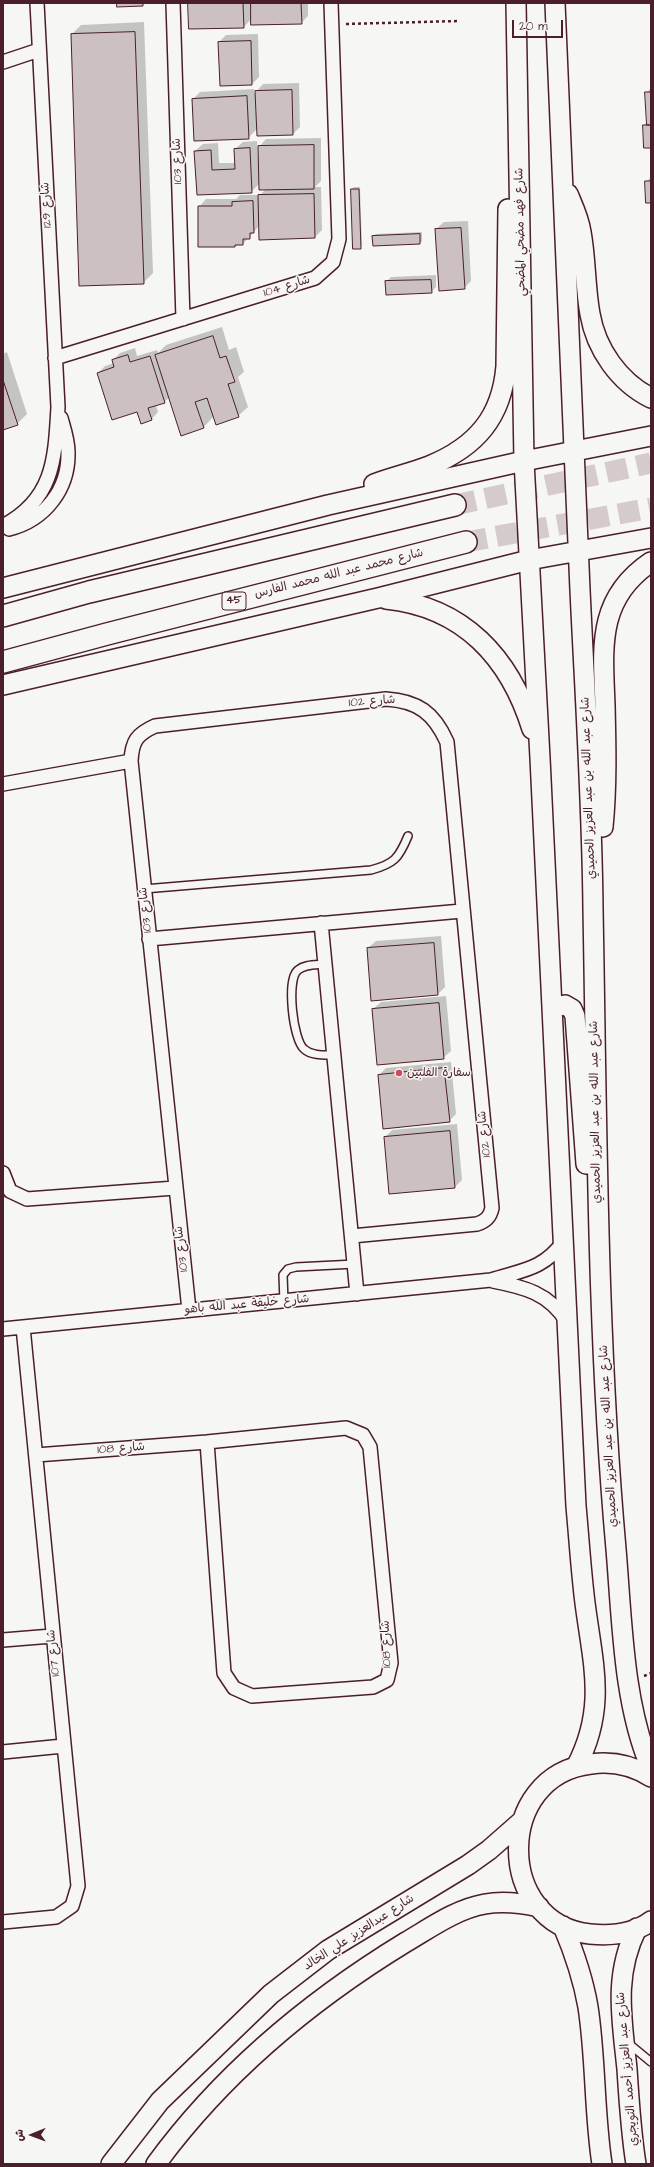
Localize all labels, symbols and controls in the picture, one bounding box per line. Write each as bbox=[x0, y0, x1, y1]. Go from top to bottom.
scale bar bbox=[514, 12, 565, 38]
text: 20 m bbox=[519, 18, 548, 35]
street label: شارع 103 bbox=[170, 138, 186, 184]
street label: شارع فهد مضحي المضحي bbox=[513, 168, 529, 296]
street label: شارع 129 bbox=[39, 182, 55, 228]
street label: شارع 104 bbox=[262, 273, 312, 301]
street label: شارع محمد عبد الله محمد الفارس bbox=[253, 546, 425, 602]
road number: 45 bbox=[222, 592, 246, 610]
street label: شارع 102 bbox=[348, 693, 396, 711]
street label: شارع عبد الله بن عبد العزيز الحميدي bbox=[579, 697, 599, 879]
street label: شارع 103 bbox=[136, 886, 156, 934]
street label: شارع عبد الله بن عبد العزيز الحميدي bbox=[587, 1021, 605, 1203]
place label: سفارة الفلبين bbox=[407, 1066, 471, 1080]
marker: سفارة الفلبين bbox=[394, 1068, 404, 1078]
street label: شارع 102 bbox=[475, 1110, 495, 1158]
street label: شارع 103 bbox=[172, 1225, 192, 1273]
street label: شارع خليفة عبد الله باهو bbox=[184, 1292, 310, 1318]
street label: شارع عبد الله بن عبد العزيز الحميدي bbox=[597, 1345, 621, 1527]
street label: شارع 108 bbox=[97, 1440, 145, 1458]
street label: شارع 108 bbox=[379, 1620, 395, 1668]
street label: شارع 107 bbox=[44, 1629, 64, 1677]
street label: شارع عبدالعزيز علي الخالد bbox=[301, 1892, 417, 1974]
street label: شارع عبد العزيز أحمد التويجري bbox=[614, 1991, 642, 2147]
north arrow bbox=[12, 2115, 52, 2155]
text: ش bbox=[12, 2129, 27, 2141]

